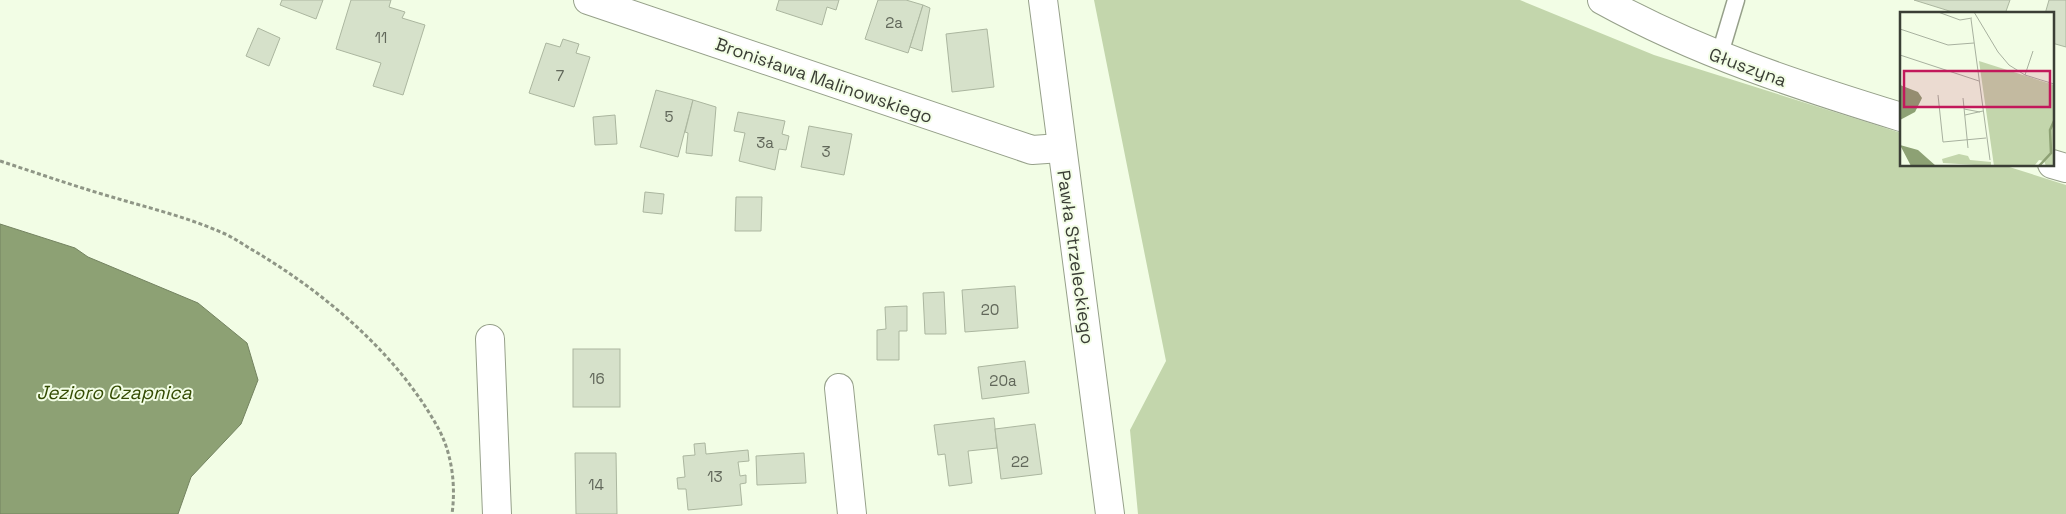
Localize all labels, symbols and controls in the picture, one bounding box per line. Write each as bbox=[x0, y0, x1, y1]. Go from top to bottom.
inset map bbox=[1900, 12, 2054, 166]
house number: 2a bbox=[885, 13, 903, 32]
house number: 11 bbox=[375, 28, 387, 47]
street label: Bronisława Malinowskiego bbox=[712, 32, 936, 128]
street label: Głuszyna bbox=[1706, 42, 1790, 92]
house number: 7 bbox=[556, 66, 564, 85]
house number: 5 bbox=[665, 107, 674, 126]
house number: 3a bbox=[756, 133, 774, 152]
house number: 3 bbox=[821, 142, 831, 161]
street label: Pawła Strzeleckiego bbox=[1052, 169, 1100, 345]
house number: 20 bbox=[981, 300, 999, 319]
house number: 16 bbox=[589, 369, 605, 388]
house number: 20a bbox=[989, 371, 1017, 390]
water label: Jezioro Czapnica bbox=[36, 380, 192, 405]
house number: 22 bbox=[1011, 452, 1029, 471]
house number: 13 bbox=[707, 467, 723, 486]
house number: 14 bbox=[588, 475, 604, 494]

